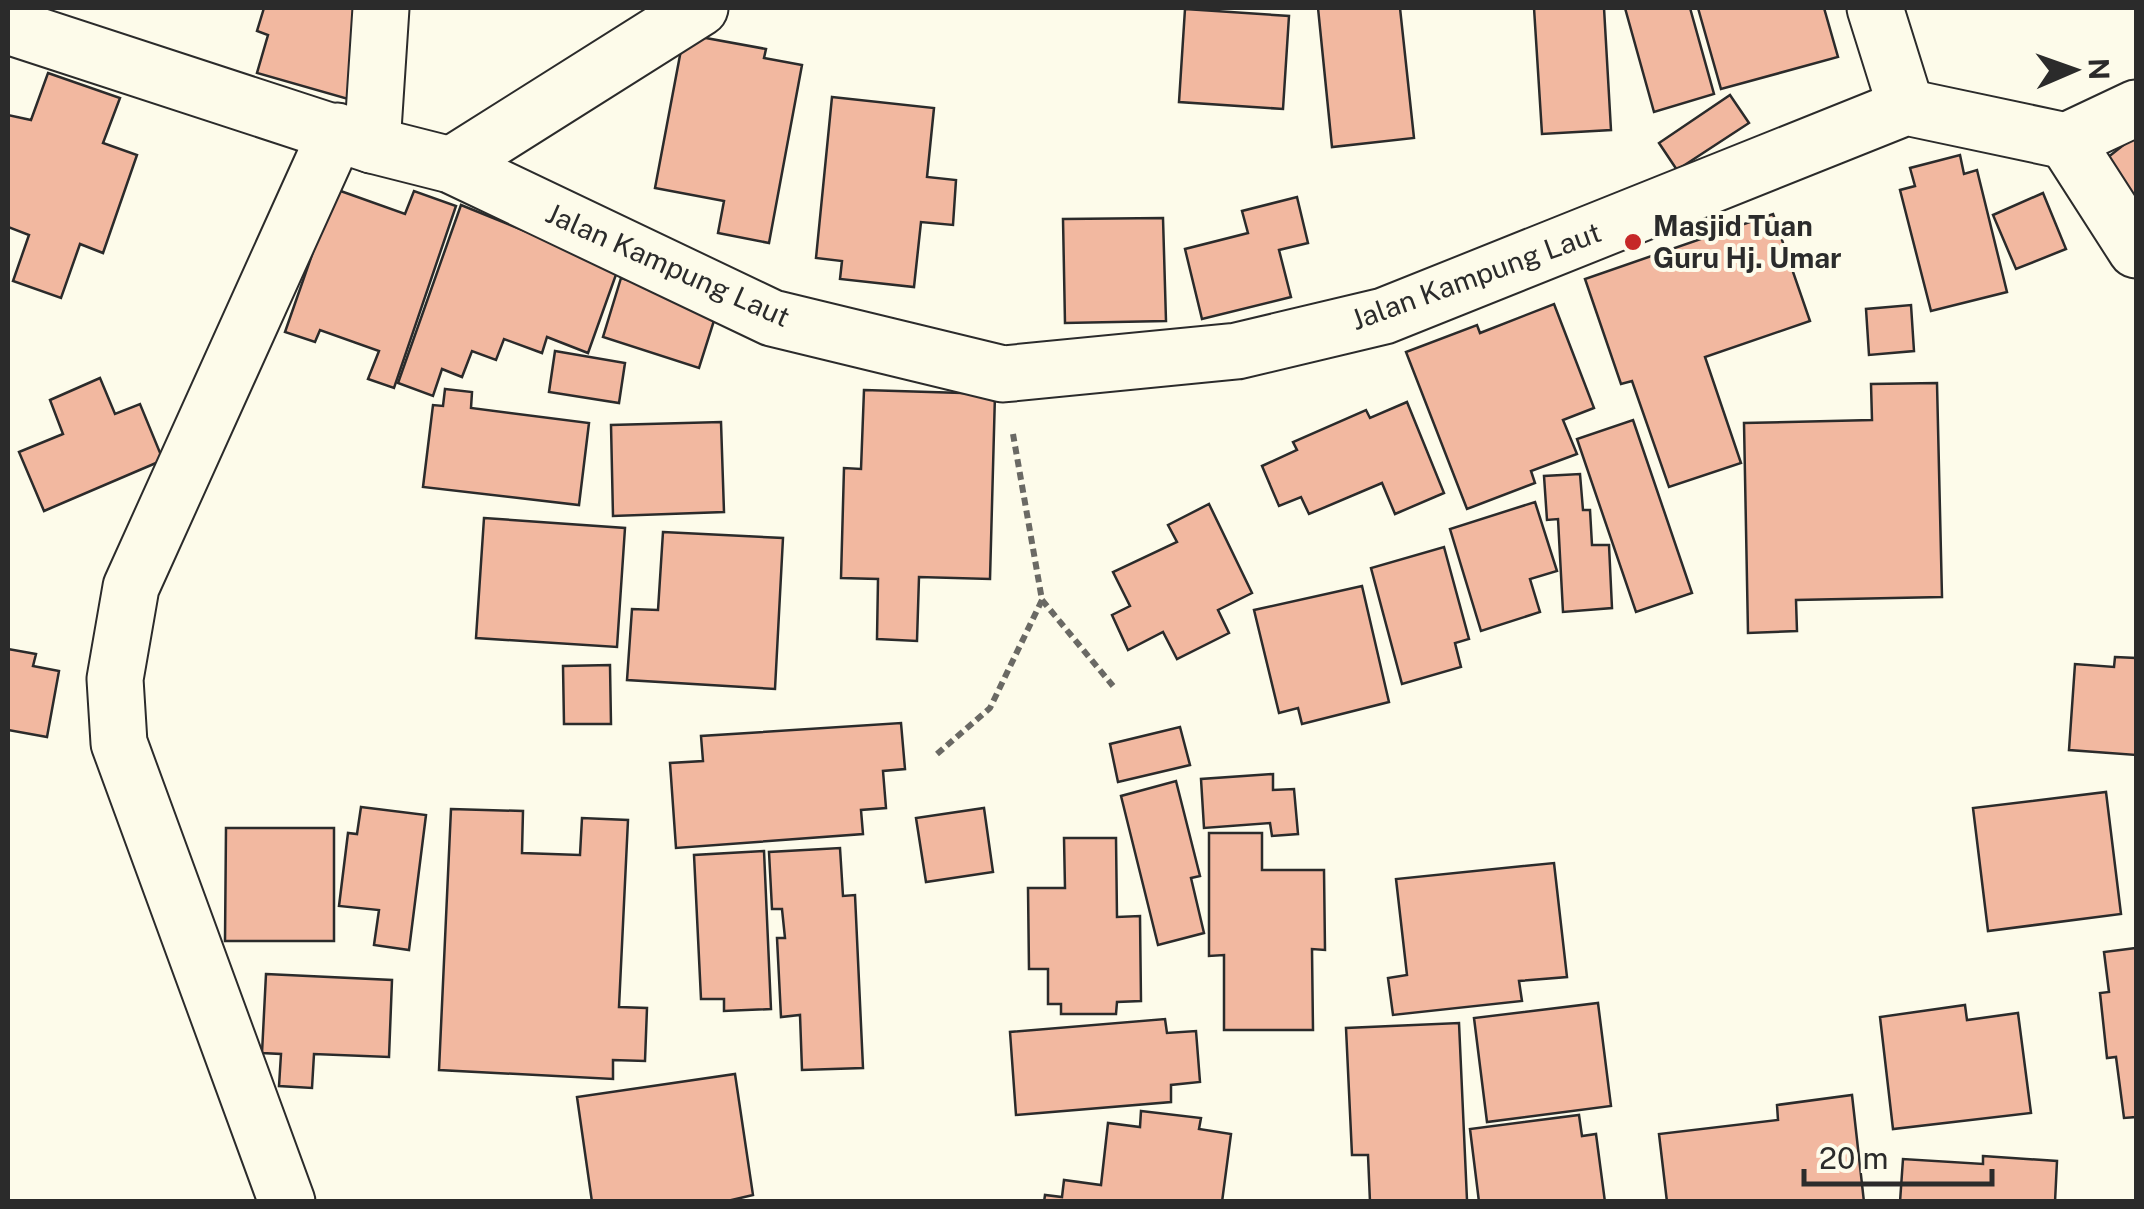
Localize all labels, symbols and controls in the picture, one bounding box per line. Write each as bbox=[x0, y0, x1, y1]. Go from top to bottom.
north arrow bbox=[2024, 20, 2124, 120]
text: N bbox=[2083, 58, 2116, 81]
street label: Jalan Kampung Laut bbox=[541, 196, 795, 333]
place label: Masjid Tuan Guru Hj. Umar bbox=[1653, 209, 1842, 274]
street label: Jalan Kampung Laut bbox=[1346, 215, 1605, 336]
marker: Masjid Tuan Guru Hj. Umar bbox=[1622, 231, 1644, 253]
scale bar bbox=[1804, 1124, 1992, 1186]
text: 20 m bbox=[1819, 1140, 1888, 1176]

